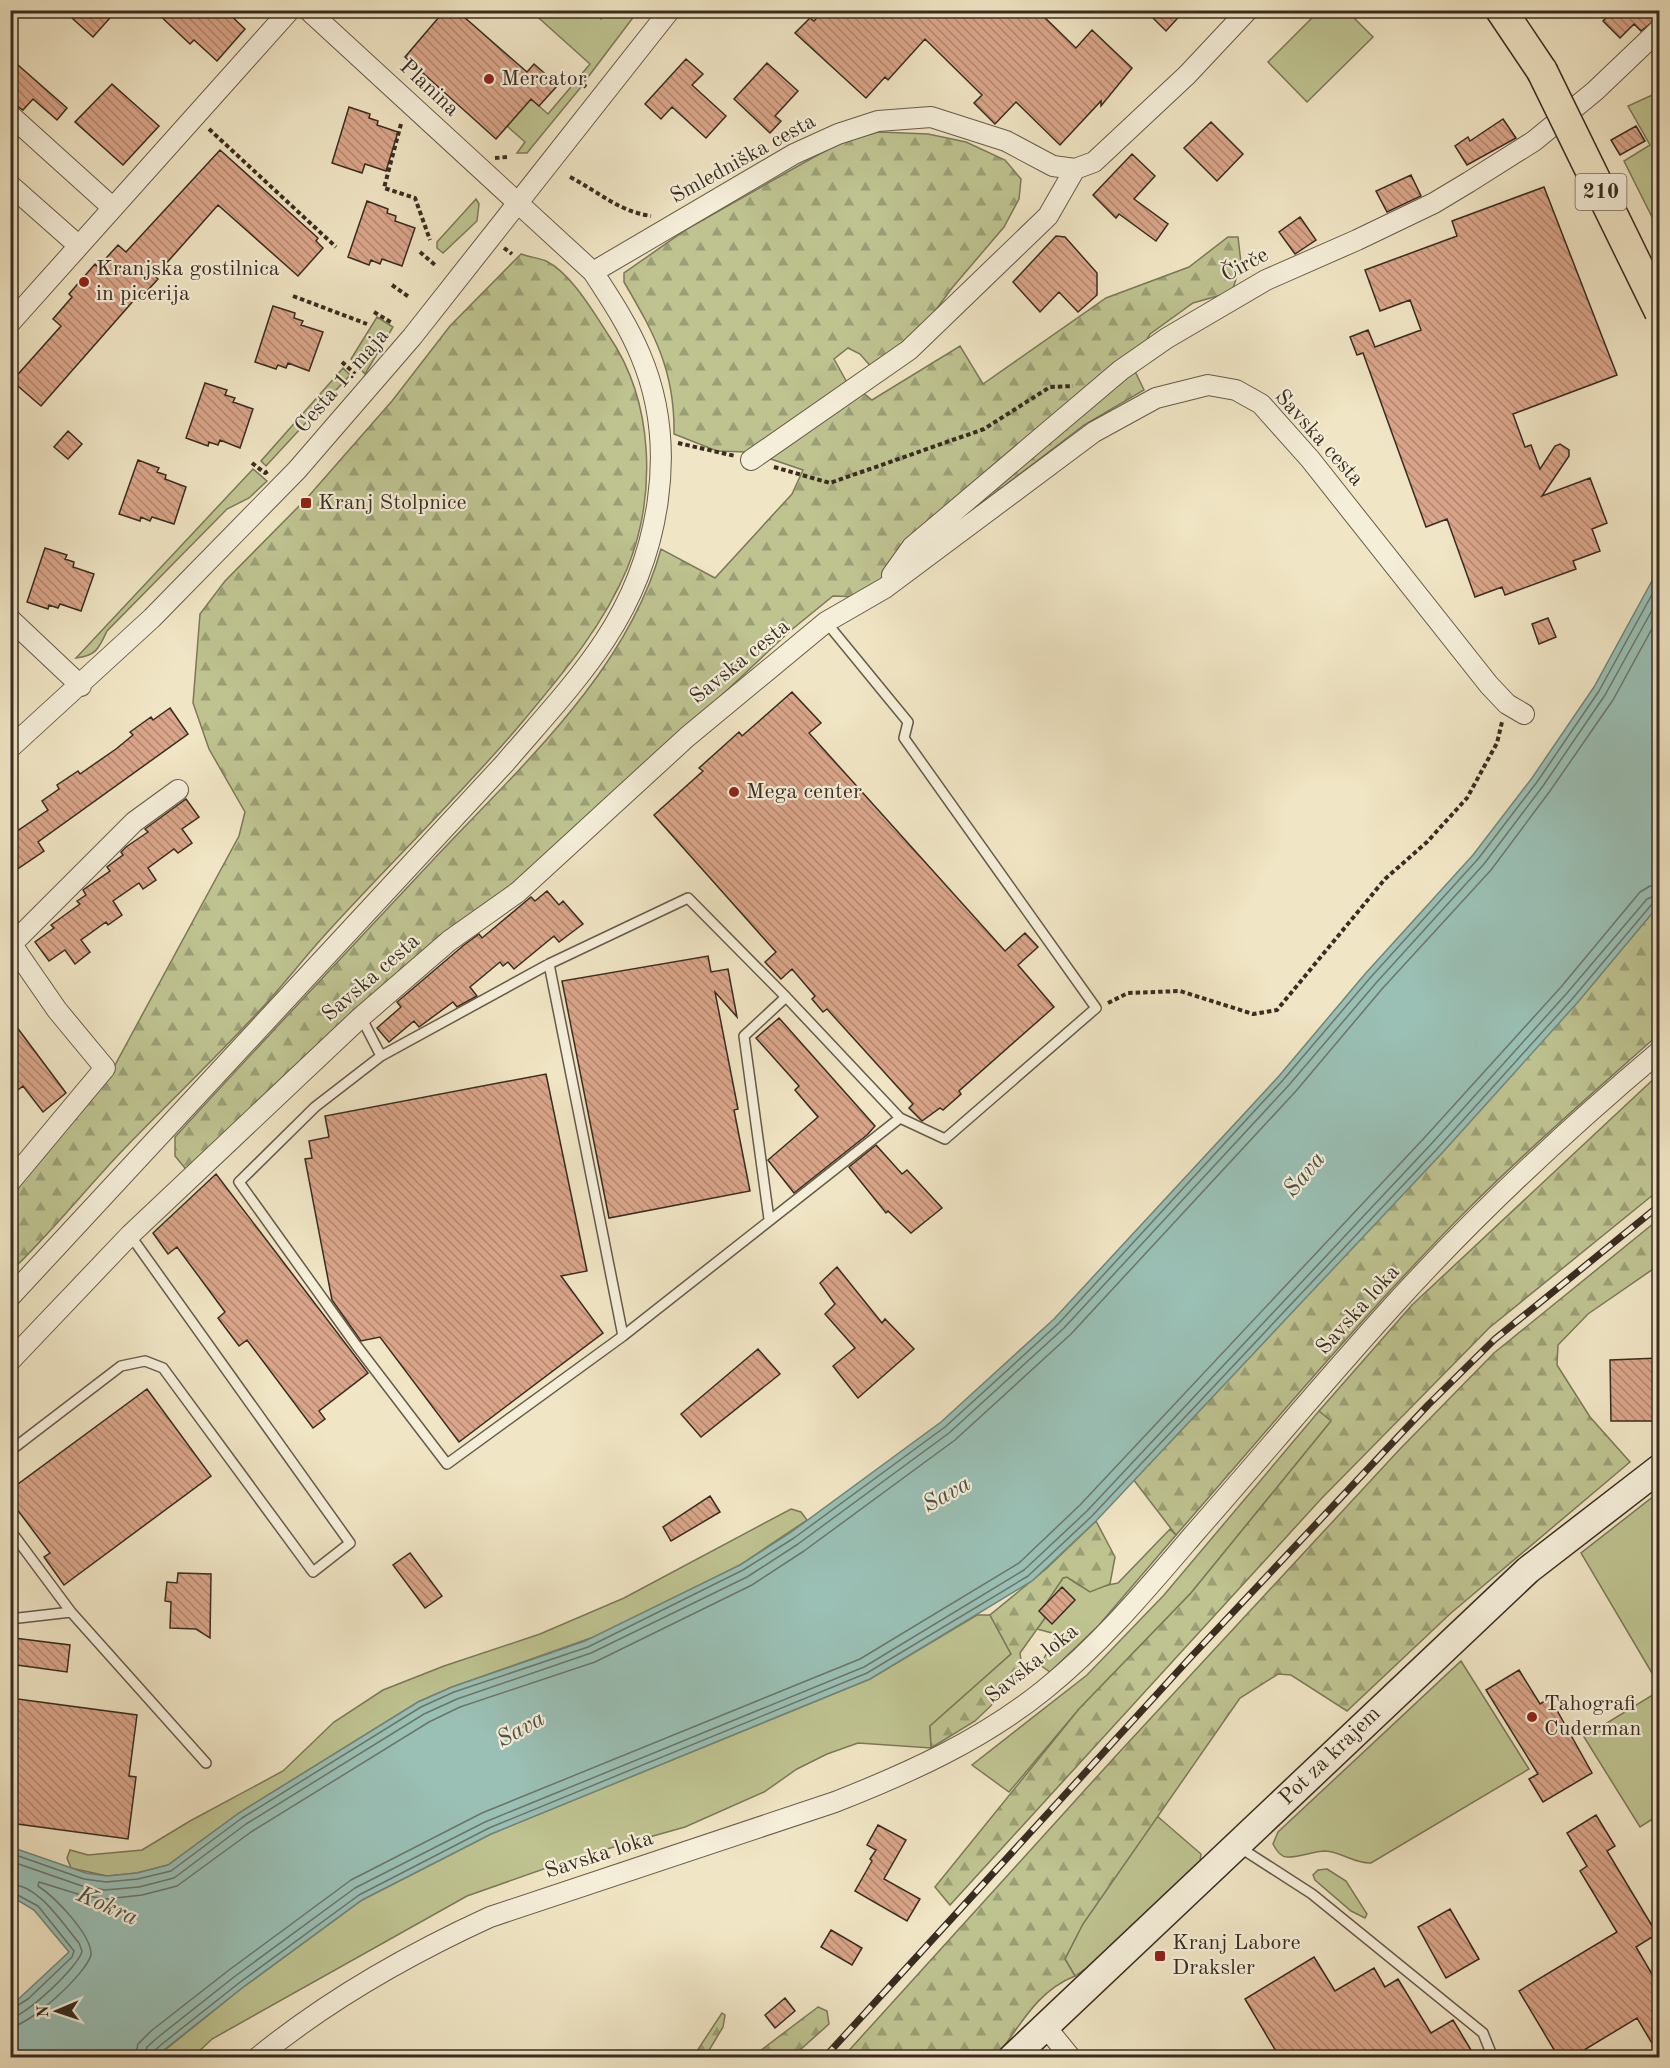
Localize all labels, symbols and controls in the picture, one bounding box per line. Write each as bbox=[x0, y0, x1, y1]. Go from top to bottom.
street label: Planina bbox=[395, 55, 463, 121]
place label: Mercator bbox=[501, 68, 587, 90]
marker: Mercator bbox=[482, 72, 496, 86]
street label: Smledniška cesta bbox=[667, 110, 819, 208]
road number: 210 bbox=[1576, 174, 1626, 210]
street label: Čirče bbox=[1217, 241, 1272, 286]
place label: Kranjska gostilnica in picerija bbox=[96, 258, 280, 305]
marker: Kranjska gostilnica in picerija bbox=[77, 275, 91, 289]
street label: Cesta 1. maja bbox=[291, 324, 393, 437]
street label: Savska cesta bbox=[1270, 386, 1368, 491]
place label: Kranj Stolpnice bbox=[318, 492, 467, 514]
marker: Kranj Stolpnice bbox=[299, 496, 313, 510]
street label: Savska cesta bbox=[686, 615, 794, 709]
place label: Mega center bbox=[746, 781, 862, 803]
marker: Mega center bbox=[727, 785, 741, 799]
street label: Savska cesta bbox=[318, 930, 424, 1026]
water label: Sava bbox=[1279, 1148, 1331, 1202]
street label: Savska loka bbox=[1312, 1261, 1404, 1359]
water label: Sava bbox=[919, 1472, 975, 1518]
street label: Savska loka bbox=[981, 1620, 1083, 1708]
place label: Tahografi Cuderman bbox=[1544, 1693, 1641, 1740]
street label: Pot za krajem bbox=[1275, 1702, 1385, 1810]
water label: Sava bbox=[493, 1707, 549, 1753]
marker: Tahografi Cuderman bbox=[1525, 1710, 1539, 1724]
street label: Savska loka bbox=[542, 1827, 656, 1883]
water label: Kokra bbox=[72, 1883, 141, 1931]
place label: Kranj Labore Draksler bbox=[1172, 1932, 1301, 1979]
marker: Kranj Labore Draksler bbox=[1153, 1949, 1167, 1963]
north arrow bbox=[27, 1981, 87, 2041]
text: N bbox=[36, 2004, 52, 2018]

